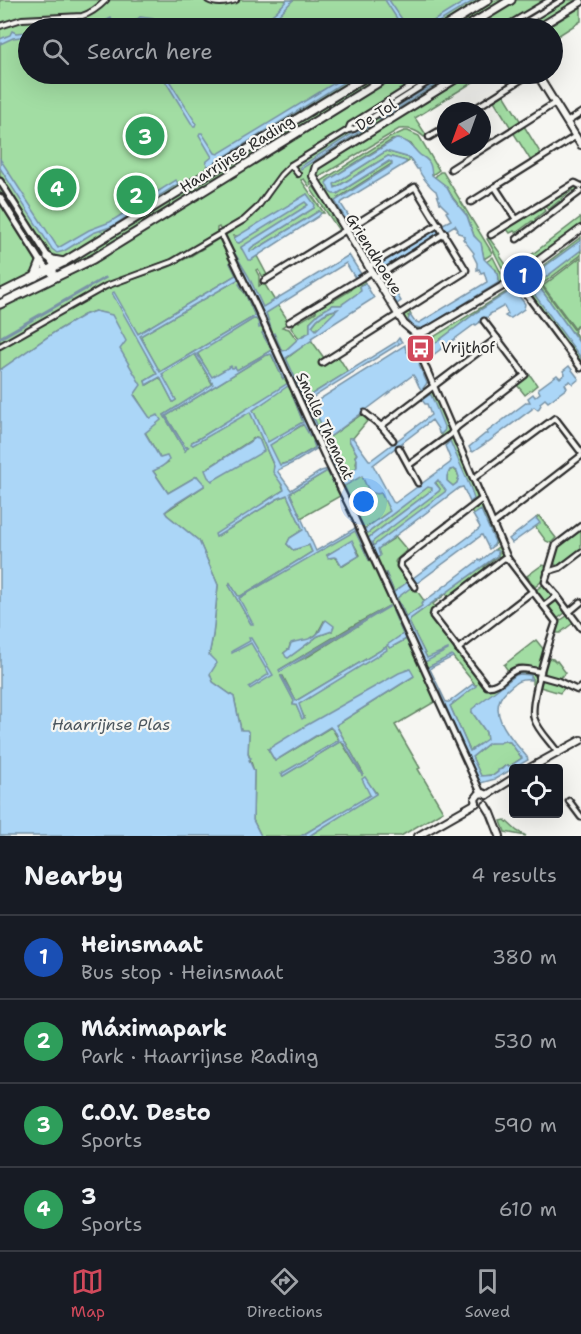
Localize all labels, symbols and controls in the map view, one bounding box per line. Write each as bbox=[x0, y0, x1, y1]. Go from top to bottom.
search box bbox=[18, 18, 563, 84]
icon: search bbox=[39, 35, 72, 68]
text: Search here bbox=[87, 37, 213, 66]
street label: De Tol bbox=[352, 94, 400, 135]
north arrow bbox=[437, 102, 491, 156]
street label: Haarrijnse Rading bbox=[176, 111, 298, 197]
pin: 3 bbox=[126, 114, 164, 158]
pin: 4 bbox=[38, 166, 76, 210]
pin: 2 bbox=[116, 172, 156, 218]
street label: Griendhoeve bbox=[341, 210, 407, 298]
pin: 1 bbox=[504, 252, 542, 298]
bus stop icon: Vrijthof bbox=[404, 332, 436, 364]
place label: Vrijthof bbox=[441, 338, 496, 358]
street label: Smalle Themaat bbox=[291, 369, 359, 483]
your location bbox=[349, 487, 378, 516]
water label: Haarrijnse Plas bbox=[52, 714, 170, 735]
map controls bbox=[509, 764, 563, 818]
button: locate bbox=[509, 764, 563, 818]
text: Nearby bbox=[24, 858, 123, 893]
text: 4 results bbox=[471, 862, 557, 888]
text: Heinsmaat bbox=[81, 930, 203, 959]
text: 1 bbox=[39, 944, 48, 970]
text: 380 m bbox=[492, 944, 557, 970]
text: Bus stop · Heinsmaat bbox=[81, 959, 284, 985]
text: Máximapark bbox=[81, 1014, 227, 1043]
text: 2 bbox=[37, 1028, 51, 1054]
text: 530 m bbox=[494, 1028, 557, 1054]
text: Park · Haarrijnse Rading bbox=[81, 1043, 318, 1069]
text: C.O.V. Desto bbox=[81, 1098, 211, 1127]
text: 3 bbox=[37, 1112, 51, 1138]
text: 590 m bbox=[494, 1112, 557, 1138]
text: Sports bbox=[81, 1127, 142, 1153]
text: 3 bbox=[81, 1182, 96, 1211]
text: 4 bbox=[37, 1196, 51, 1222]
text: 610 m bbox=[499, 1196, 557, 1222]
text: Sports bbox=[81, 1211, 142, 1237]
tab: Map bbox=[71, 1265, 105, 1322]
tab: Directions bbox=[247, 1265, 323, 1322]
tab: Saved bbox=[465, 1265, 510, 1322]

